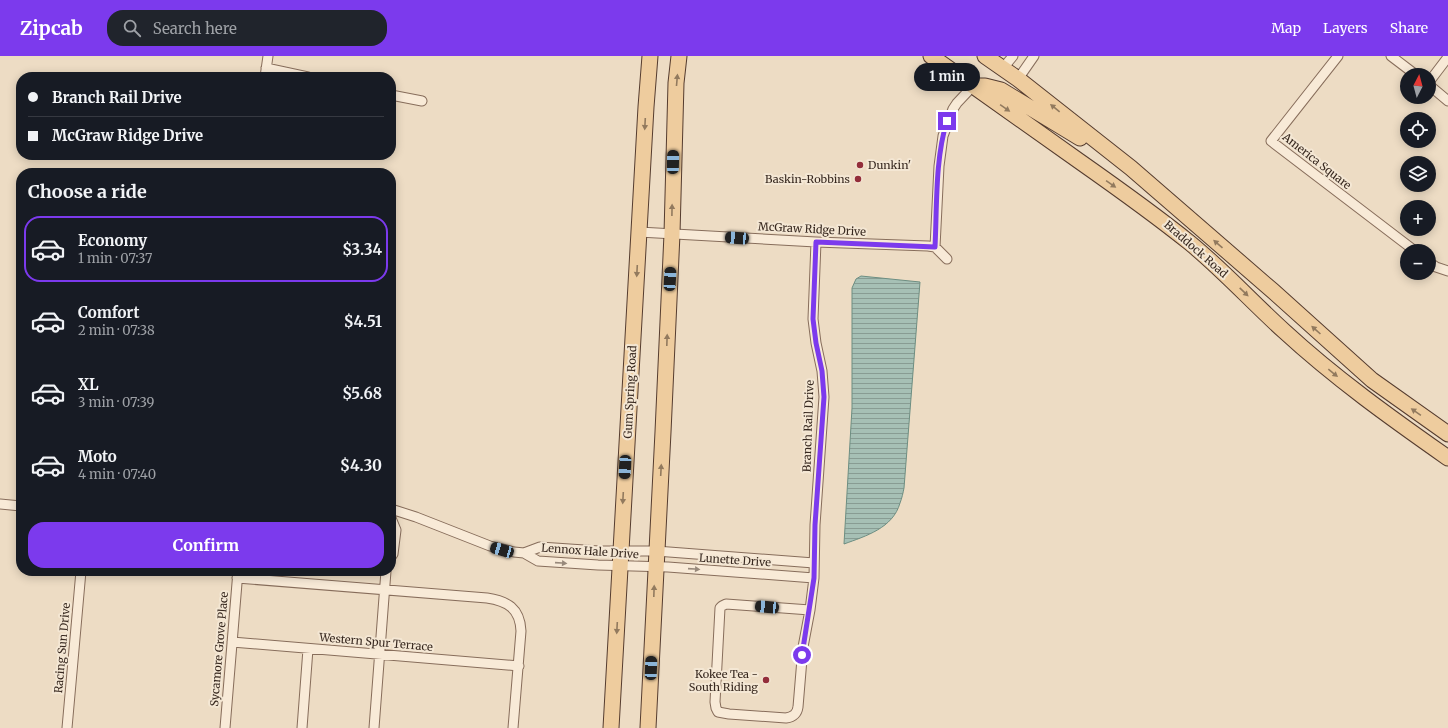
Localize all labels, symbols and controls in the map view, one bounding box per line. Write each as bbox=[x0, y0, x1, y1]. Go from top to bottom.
search box bbox=[107, 10, 387, 46]
text: Zipcab bbox=[20, 16, 83, 40]
icon: search bbox=[121, 17, 143, 39]
text: Search here bbox=[153, 19, 237, 38]
text: Map bbox=[1271, 19, 1301, 37]
text: Layers bbox=[1323, 19, 1368, 37]
text: Share bbox=[1390, 19, 1428, 37]
callout: 1 min bbox=[914, 63, 980, 91]
text: 1 min bbox=[929, 68, 965, 85]
north arrow bbox=[1400, 68, 1436, 104]
map controls bbox=[1400, 68, 1436, 280]
one-way arrow bbox=[673, 74, 680, 86]
text: Branch Rail Drive bbox=[52, 88, 182, 107]
one-way arrow bbox=[1000, 104, 1011, 112]
one-way arrow bbox=[1050, 104, 1061, 113]
route end bbox=[938, 112, 956, 130]
button: locate bbox=[1400, 112, 1436, 148]
one-way arrow bbox=[642, 118, 648, 131]
text: McGraw Ridge Drive bbox=[52, 126, 203, 145]
street label: America Square bbox=[1279, 129, 1354, 192]
car bbox=[667, 150, 679, 174]
button: layers bbox=[1400, 156, 1436, 192]
place label: Dunkin' bbox=[868, 158, 911, 172]
marker: Dunkin' bbox=[855, 160, 865, 170]
place label: Baskin-Robbins bbox=[765, 172, 850, 186]
marker: Baskin-Robbins bbox=[853, 174, 863, 184]
one-way arrow bbox=[1106, 179, 1116, 187]
text: Choose a ride bbox=[28, 180, 147, 203]
button: + bbox=[1400, 200, 1436, 236]
one-way arrow bbox=[669, 203, 675, 216]
street label: Braddock Road bbox=[1161, 218, 1231, 281]
street label: McGraw Ridge Drive bbox=[758, 219, 867, 239]
icon: car bbox=[30, 231, 66, 267]
text: Economy bbox=[78, 231, 147, 250]
car bbox=[725, 231, 749, 245]
one-way arrow bbox=[1213, 239, 1223, 248]
text: $3.34 bbox=[342, 240, 382, 259]
button: − bbox=[1400, 244, 1436, 280]
text: 1 min · 07:37 bbox=[78, 250, 152, 267]
one-way arrow bbox=[633, 265, 640, 277]
car bbox=[663, 267, 677, 291]
one-way arrow bbox=[1239, 287, 1249, 297]
icon: car bbox=[30, 303, 66, 339]
text: Comfort bbox=[78, 303, 139, 322]
text: $4.51 bbox=[344, 312, 382, 331]
text: 2 min · 07:38 bbox=[78, 322, 155, 339]
one-way arrow bbox=[1310, 325, 1321, 334]
one-way arrow bbox=[664, 333, 670, 346]
street label: Gum Spring Road bbox=[621, 345, 639, 439]
one-way arrow bbox=[1327, 369, 1338, 378]
icon: car bbox=[30, 375, 66, 411]
text: XL bbox=[78, 375, 99, 394]
street label: Branch Rail Drive bbox=[799, 379, 817, 472]
text: $5.68 bbox=[342, 384, 382, 403]
text: 3 min · 07:39 bbox=[78, 394, 154, 411]
one-way arrow bbox=[1411, 407, 1422, 416]
icon: car bbox=[30, 447, 66, 483]
text: Moto bbox=[78, 447, 117, 466]
car bbox=[618, 455, 632, 479]
text: $4.30 bbox=[340, 456, 382, 475]
one-way arrow bbox=[658, 463, 664, 476]
text: 4 min · 07:40 bbox=[78, 466, 156, 483]
one-way arrow bbox=[620, 492, 627, 504]
button: Confirm bbox=[28, 522, 384, 568]
car bbox=[489, 541, 515, 559]
street label: Lennox Hale Drive bbox=[541, 541, 639, 561]
street label: Lunette Drive bbox=[699, 551, 772, 570]
one-way arrow bbox=[555, 559, 567, 566]
one-way arrow bbox=[688, 566, 700, 573]
one-way arrow bbox=[651, 585, 658, 597]
street label: Sycamore Grove Place bbox=[207, 591, 231, 707]
car bbox=[755, 600, 779, 614]
street label: Racing Sun Drive bbox=[51, 602, 73, 694]
one-way arrow bbox=[613, 622, 620, 634]
street label: Western Spur Terrace bbox=[318, 630, 434, 654]
route start bbox=[793, 646, 811, 664]
car bbox=[645, 656, 657, 680]
place label: Kokee Tea - South Riding bbox=[689, 667, 758, 694]
marker: Kokee Tea - South Riding bbox=[761, 675, 771, 685]

